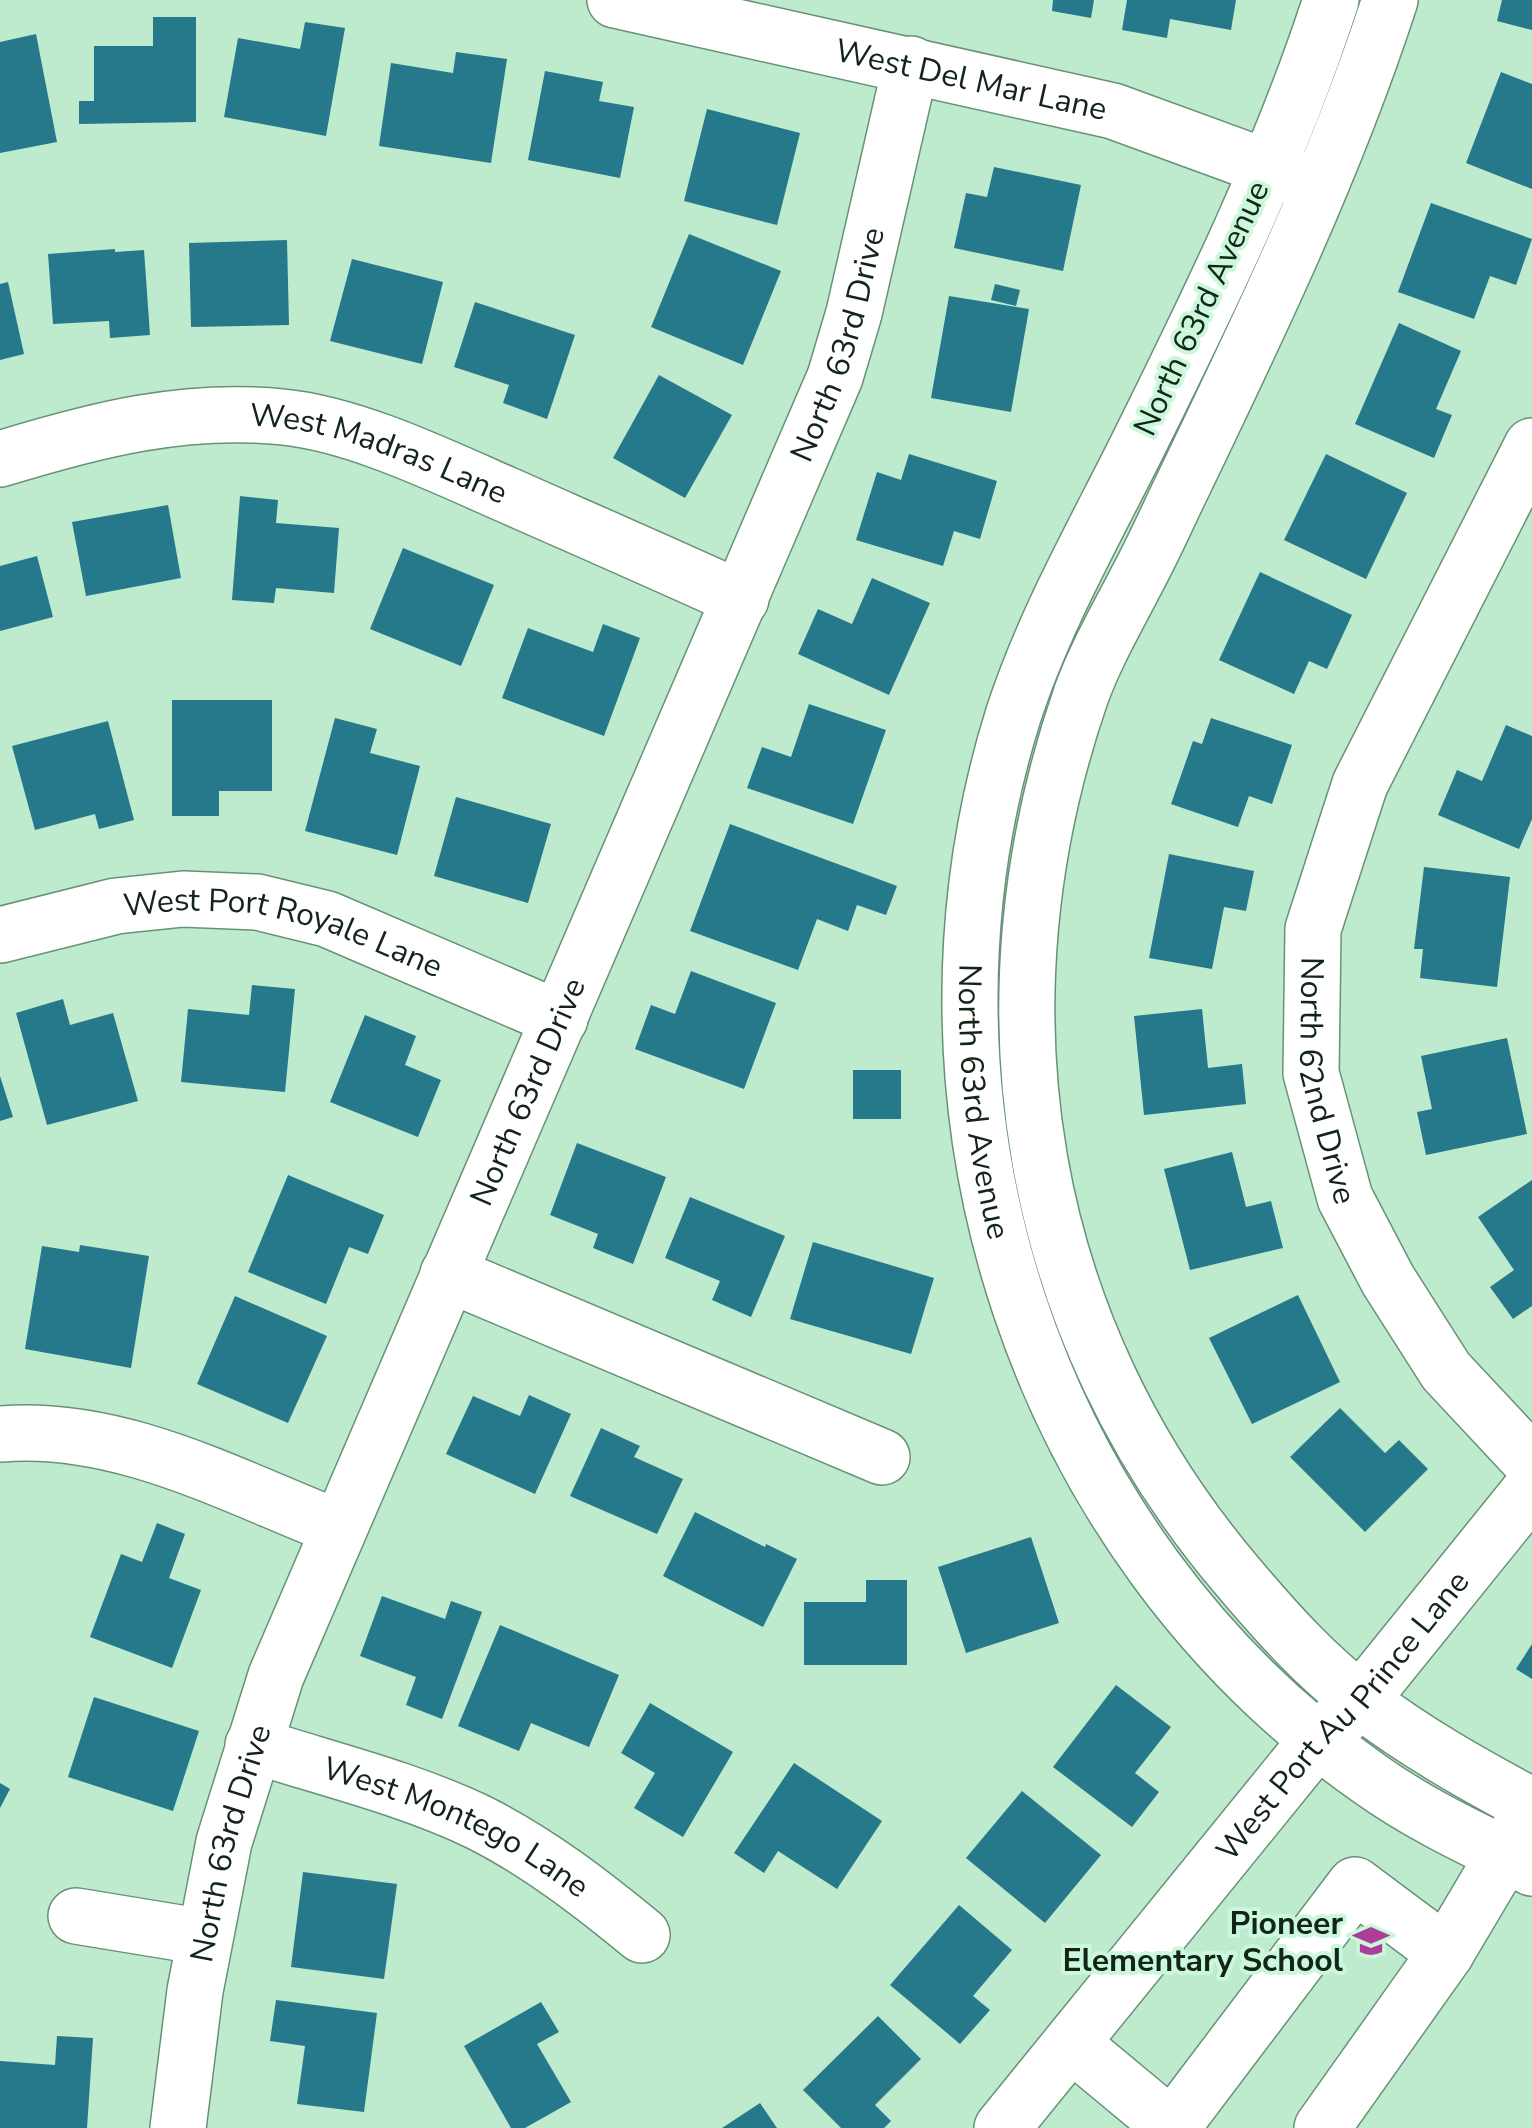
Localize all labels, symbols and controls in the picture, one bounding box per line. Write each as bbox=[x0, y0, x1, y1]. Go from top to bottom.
street label: West Del Mar Lane bbox=[831, 29, 1111, 131]
street label: North 63rd Avenue bbox=[1123, 174, 1279, 443]
street label: North 63rd Drive bbox=[780, 223, 895, 468]
street label: West Madras Lane bbox=[249, 394, 514, 514]
street label: West Port Royale Lane bbox=[121, 878, 449, 988]
street label: North 62nd Drive bbox=[1288, 957, 1367, 1209]
street label: North 63rd Avenue bbox=[948, 963, 1020, 1244]
street label: North 63rd Drive bbox=[460, 971, 596, 1212]
street label: West Port Au Prince Lane bbox=[1206, 1562, 1479, 1870]
street label: North 63rd Drive bbox=[180, 1719, 281, 1966]
street label: West Montego Lane bbox=[318, 1747, 598, 1908]
place label: Pioneer Elementary School bbox=[1063, 1902, 1343, 1982]
school or university icon: Pioneer Elementary School bbox=[1352, 1922, 1390, 1960]

